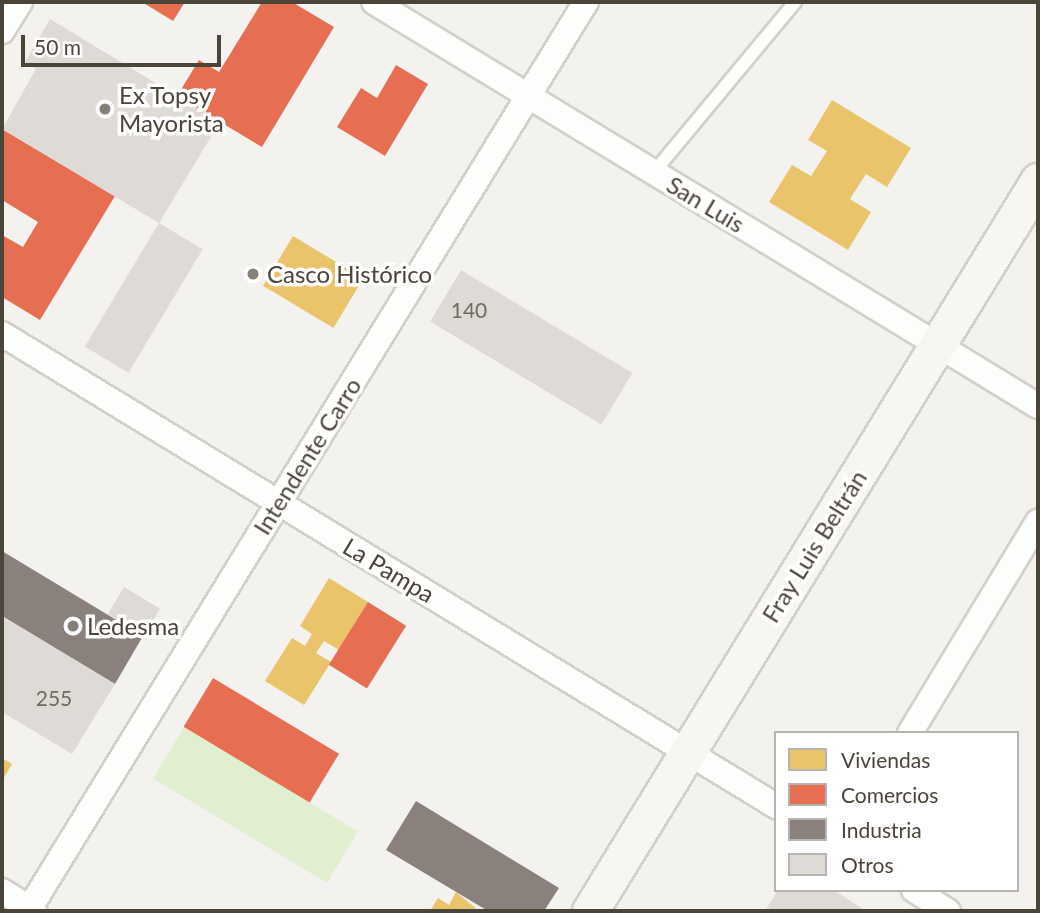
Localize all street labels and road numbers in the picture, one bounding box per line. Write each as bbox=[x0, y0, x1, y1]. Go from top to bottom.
street label: San Luis bbox=[662, 170, 750, 238]
street label: Intendente Carro bbox=[247, 372, 367, 540]
street label: Fray Luis Beltrán bbox=[756, 464, 872, 628]
street label: La Pampa bbox=[338, 532, 440, 608]

